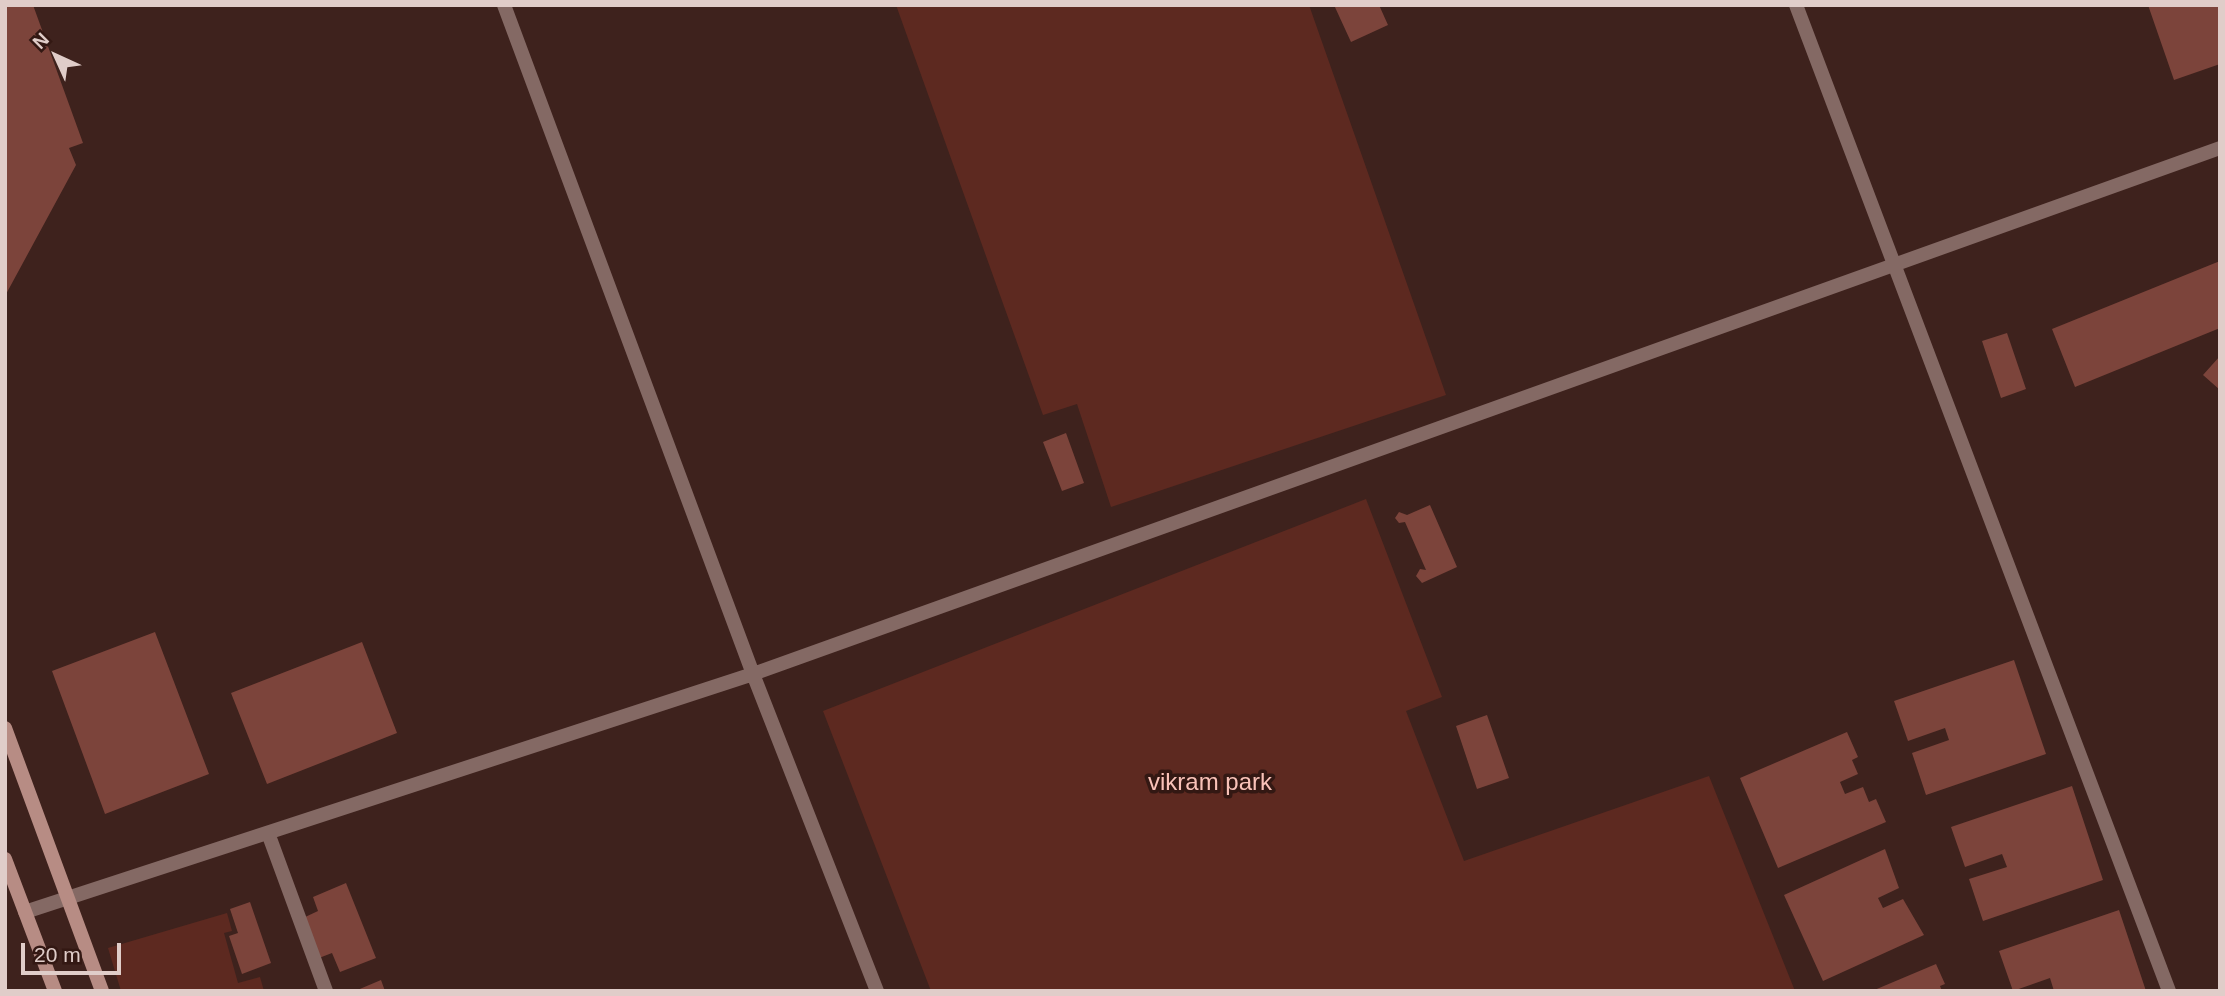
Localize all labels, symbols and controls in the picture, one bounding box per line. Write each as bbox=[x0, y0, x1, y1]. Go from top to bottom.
north arrow bbox=[21, 21, 91, 91]
text: N bbox=[29, 29, 53, 53]
park label: vikram park bbox=[1148, 769, 1272, 797]
scale bar bbox=[24, 930, 124, 974]
text: 20 m bbox=[34, 943, 81, 966]

